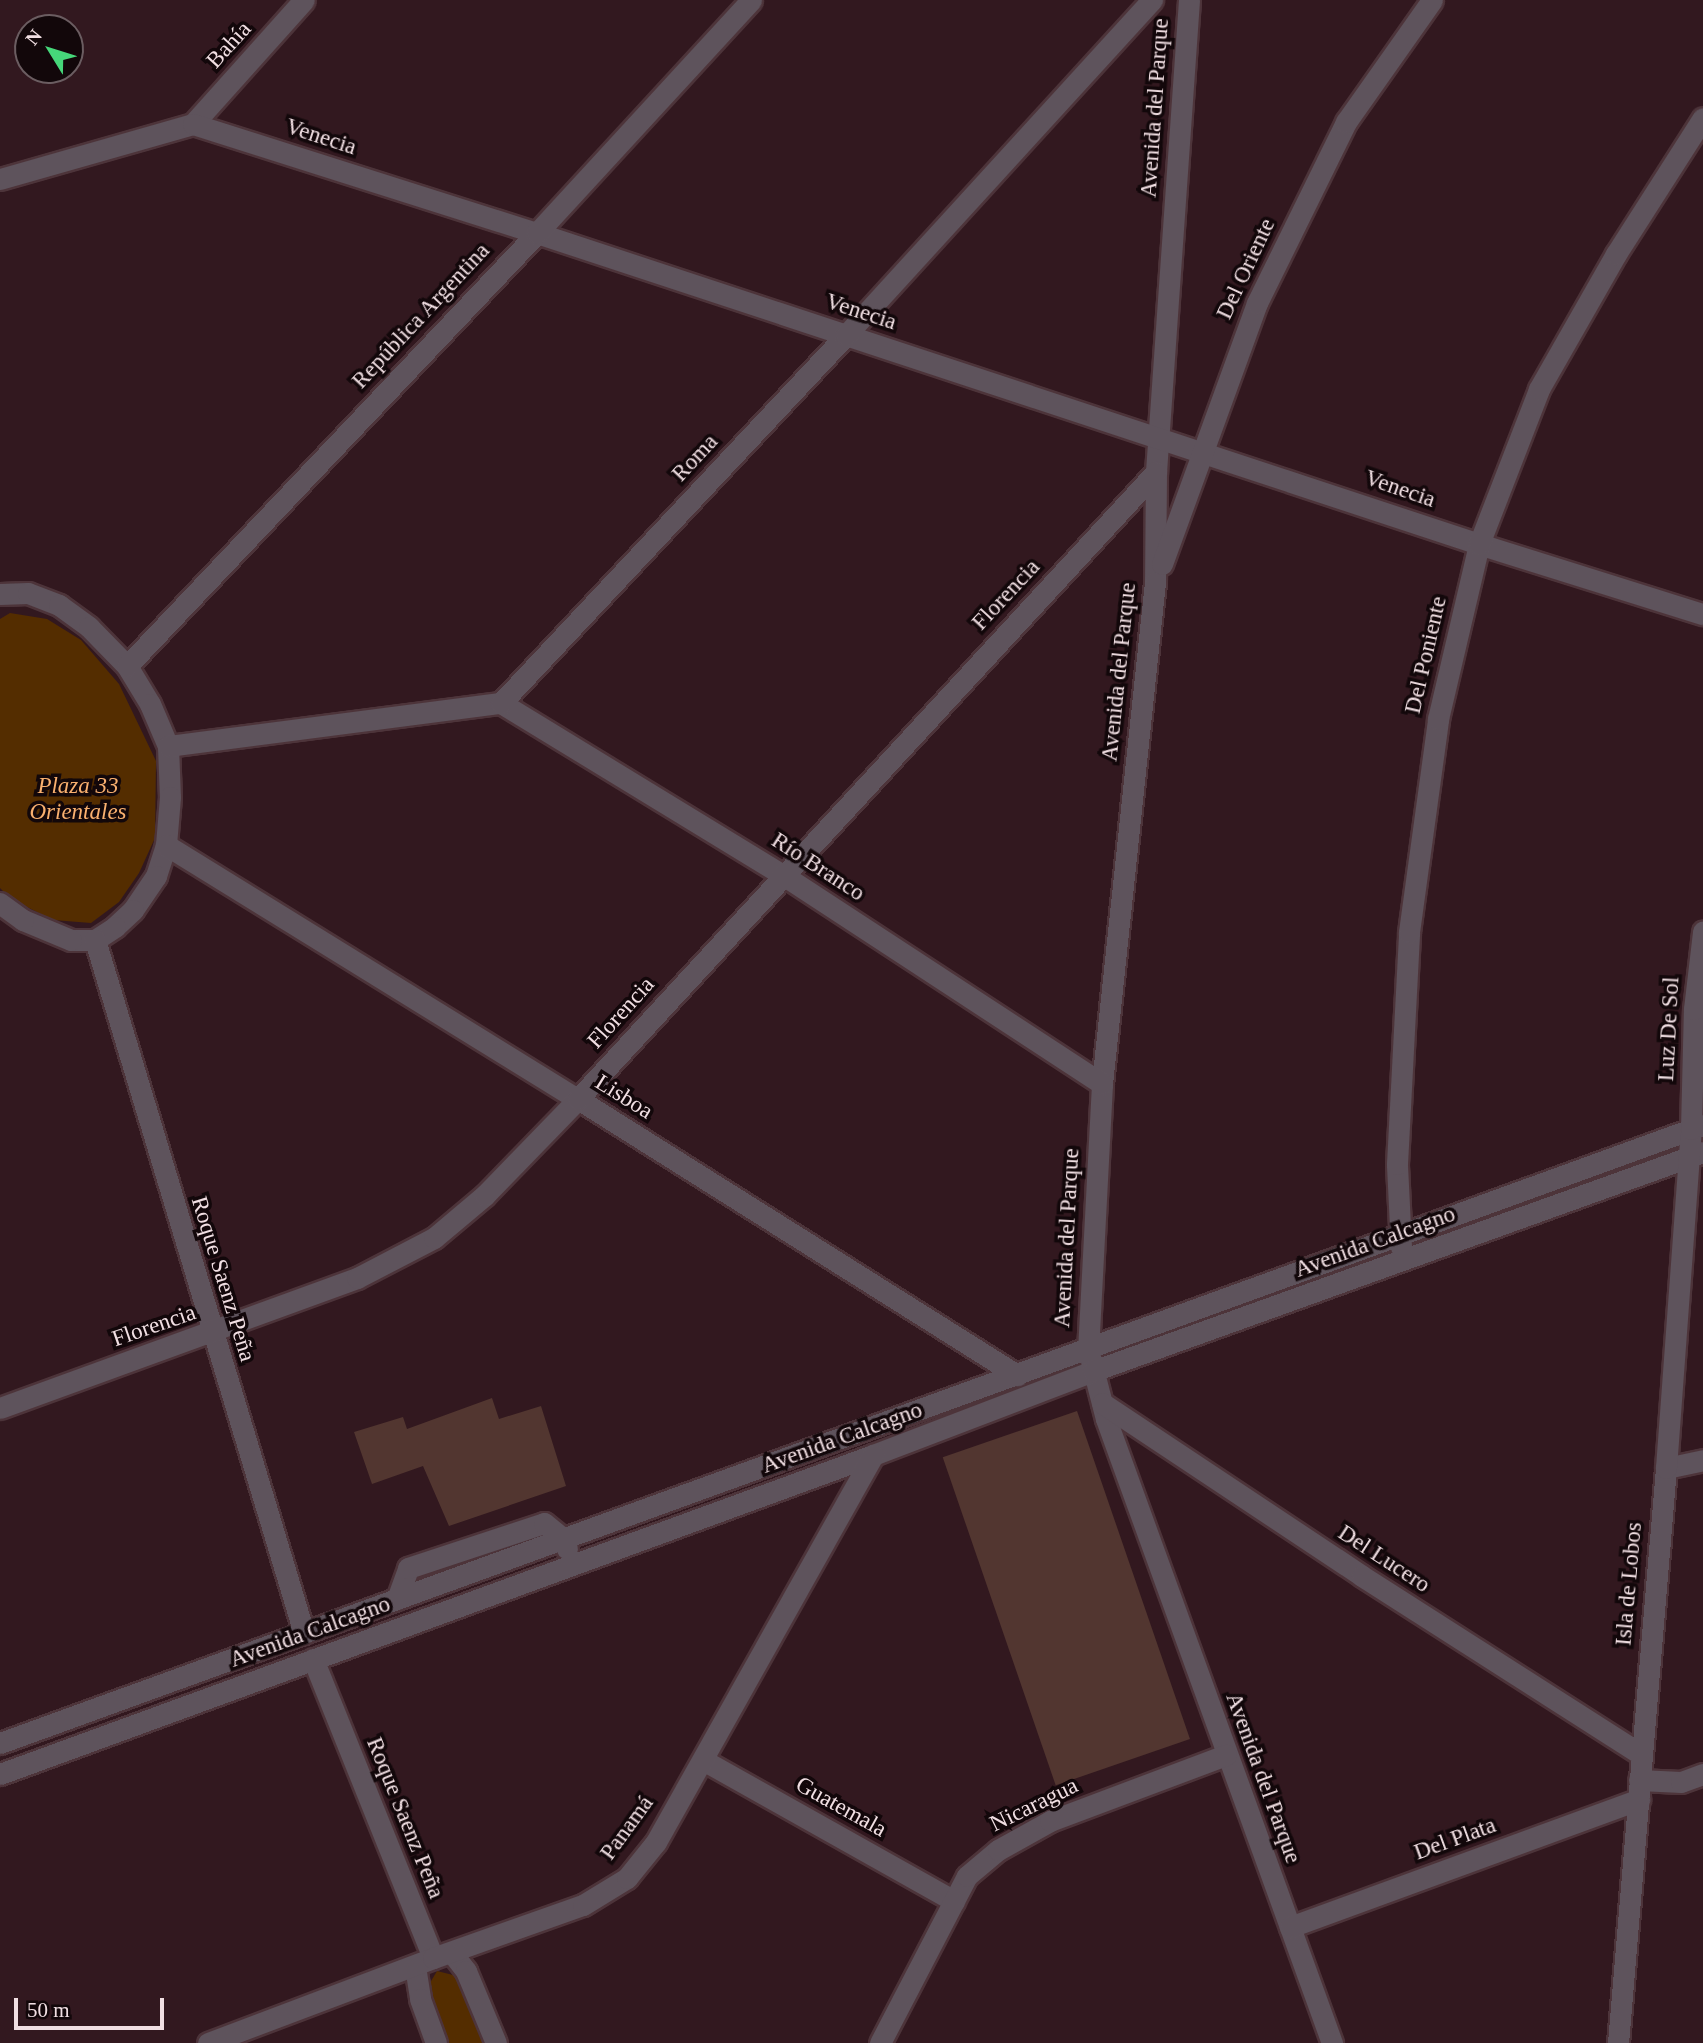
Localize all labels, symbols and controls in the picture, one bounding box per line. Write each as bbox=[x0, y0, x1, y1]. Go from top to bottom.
north arrow bbox=[14, 14, 84, 84]
street label: Bahía bbox=[201, 16, 257, 74]
street label: Avenida del Parque bbox=[1135, 17, 1175, 199]
text: N bbox=[21, 25, 46, 49]
street label: Venecia bbox=[282, 113, 360, 161]
street label: Del Oriente bbox=[1211, 214, 1281, 324]
street label: República Argentina bbox=[346, 237, 496, 395]
street label: Venecia bbox=[822, 288, 900, 336]
street label: Roma bbox=[666, 428, 724, 488]
street label: Venecia bbox=[1361, 464, 1439, 514]
street label: Florencia bbox=[966, 554, 1046, 636]
street label: Avenida del Parque bbox=[1096, 581, 1142, 763]
street label: Del Poniente bbox=[1399, 594, 1453, 716]
park label: Plaza 33 Orientales bbox=[29, 772, 127, 826]
street label: Río Branco bbox=[766, 827, 870, 907]
street label: Florencia bbox=[582, 971, 660, 1055]
street label: Luz De Sol bbox=[1652, 976, 1686, 1082]
street label: Lisboa bbox=[590, 1069, 658, 1125]
street label: Avenida del Parque bbox=[1049, 1148, 1085, 1328]
street label: Roque Saenz Peña bbox=[185, 1193, 261, 1365]
street label: Avenida Calcagno bbox=[1291, 1200, 1459, 1284]
street label: Florencia bbox=[108, 1299, 200, 1353]
street label: Avenida Calcagno bbox=[758, 1396, 926, 1480]
street label: Del Lucero bbox=[1333, 1519, 1435, 1599]
street label: Isla de Lobos bbox=[1610, 1521, 1648, 1647]
street label: Avenida Calcagno bbox=[226, 1590, 394, 1674]
street label: Avenida del Parque bbox=[1219, 1689, 1307, 1867]
street label: Roque Saenz Peña bbox=[360, 1733, 450, 1903]
street label: Guatemala bbox=[791, 1771, 891, 1843]
street label: Nicaragua bbox=[985, 1772, 1083, 1838]
street label: Panamá bbox=[594, 1790, 660, 1866]
street label: Del Plata bbox=[1410, 1812, 1500, 1866]
scale bar bbox=[18, 1983, 168, 2027]
text: 50 m bbox=[27, 1998, 70, 2022]

